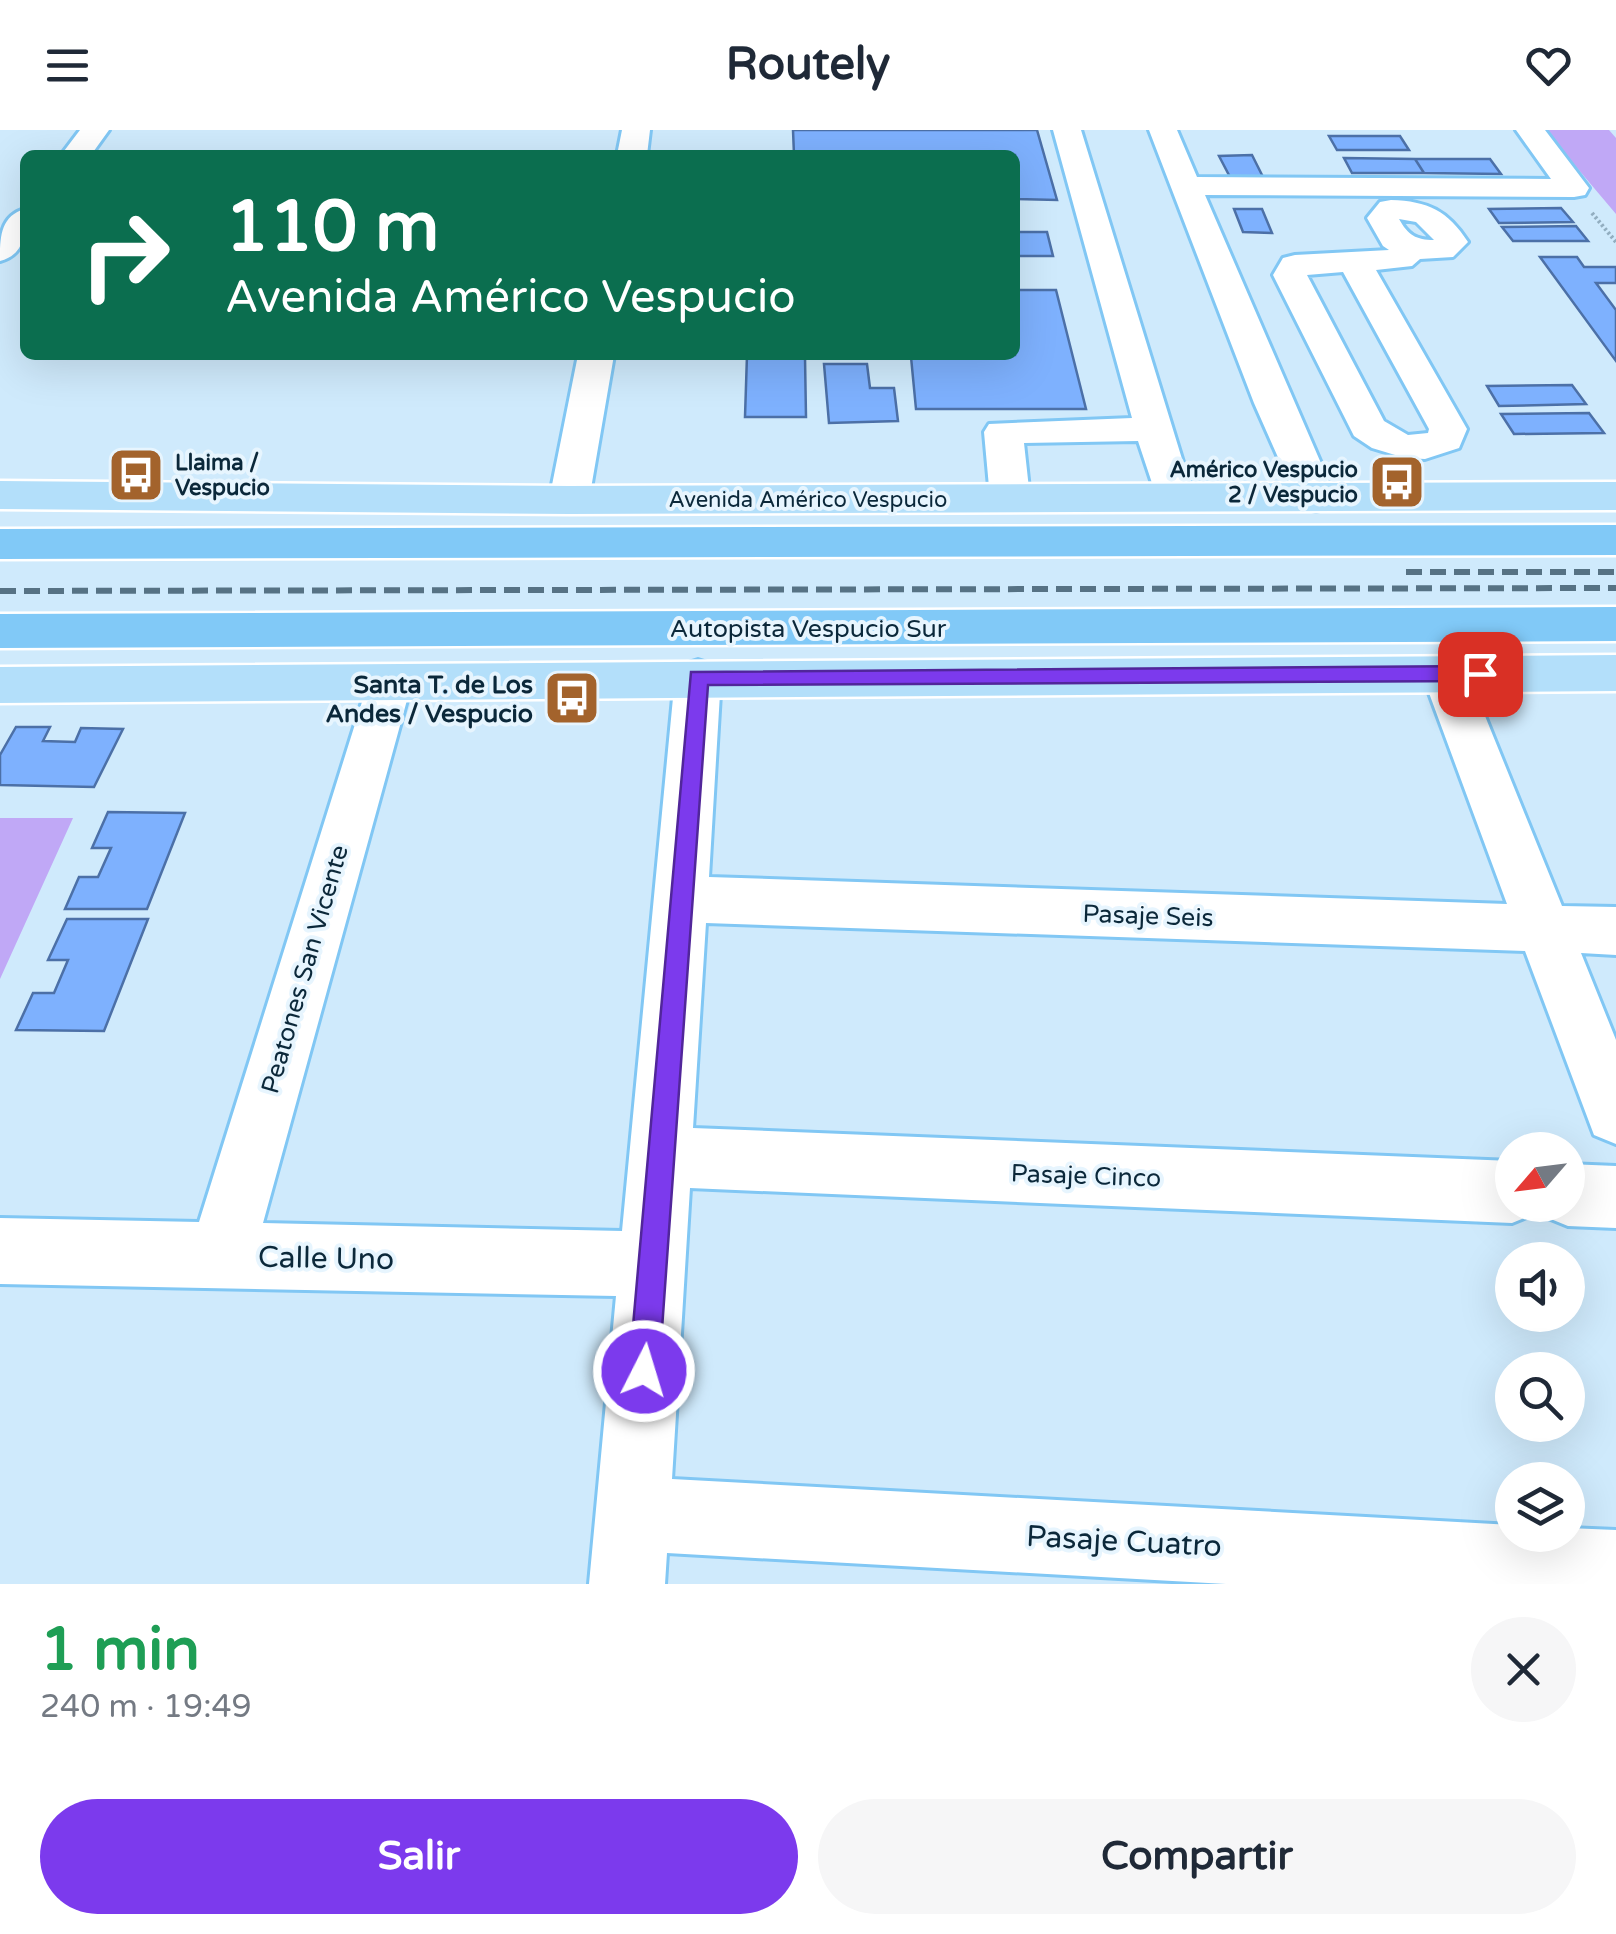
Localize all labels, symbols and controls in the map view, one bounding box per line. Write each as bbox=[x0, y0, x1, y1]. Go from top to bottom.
icon: menu bbox=[40, 38, 95, 93]
text: Routely bbox=[726, 38, 890, 92]
icon: heart bbox=[1521, 38, 1576, 93]
text: 110 m bbox=[225, 186, 439, 270]
icon: right bbox=[60, 190, 190, 320]
text: Avenida Américo Vespucio bbox=[225, 271, 796, 325]
bus stop icon: Llaima / Vespucio bbox=[106, 445, 166, 505]
place label: Llaima / Vespucio bbox=[175, 450, 270, 501]
bus stop icon: Américo Vespucio 2 / Vespucio bbox=[1367, 452, 1427, 512]
place label: Américo Vespucio 2 / Vespucio bbox=[1170, 457, 1358, 508]
street label: Avenida Américo Vespucio bbox=[669, 487, 947, 513]
street label: Autopista Vespucio Sur bbox=[670, 614, 947, 644]
pin bbox=[1438, 632, 1523, 717]
icon: arrive bbox=[1453, 647, 1508, 702]
bus stop icon: Santa T. de Los Andes / Vespucio bbox=[542, 668, 602, 728]
place label: Santa T. de Los Andes / Vespucio bbox=[325, 670, 533, 729]
street label: Peatones San Vicente bbox=[255, 842, 355, 1097]
street label: Pasaje Seis bbox=[1082, 899, 1214, 933]
north arrow bbox=[1495, 1132, 1585, 1222]
map controls bbox=[1495, 1132, 1585, 1552]
street label: Pasaje Cinco bbox=[1010, 1158, 1162, 1194]
street label: Calle Uno bbox=[258, 1239, 394, 1278]
button: sound bbox=[1495, 1242, 1585, 1332]
position arrow bbox=[592, 1319, 696, 1423]
button: search bbox=[1495, 1352, 1585, 1442]
button: layers bbox=[1495, 1462, 1585, 1552]
street label: Pasaje Cuatro bbox=[1025, 1518, 1223, 1565]
text: 1 min bbox=[40, 1614, 200, 1686]
button: close bbox=[1471, 1617, 1576, 1722]
text: 240 m · 19:49 bbox=[40, 1688, 252, 1726]
button: Salir bbox=[40, 1799, 798, 1914]
button: Compartir bbox=[818, 1799, 1576, 1914]

